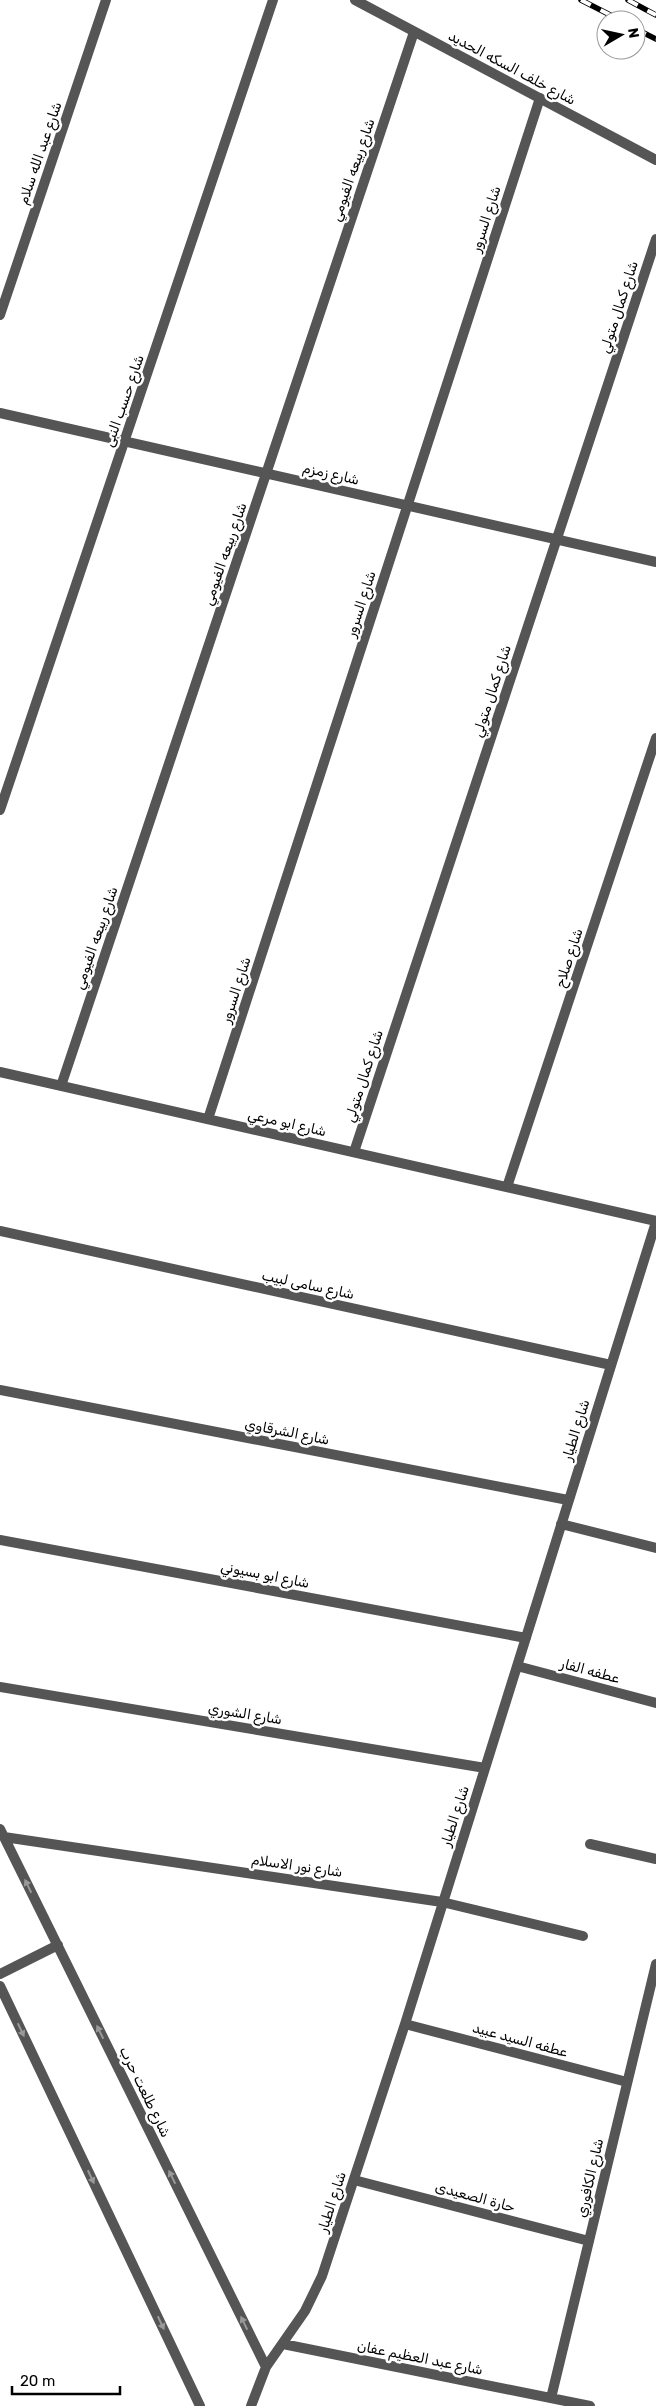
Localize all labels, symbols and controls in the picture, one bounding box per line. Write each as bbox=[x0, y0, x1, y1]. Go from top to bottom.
north arrow bbox=[596, 10, 646, 60]
street label: شارع خلف السكه الحديد bbox=[445, 27, 579, 111]
text: N bbox=[624, 27, 643, 39]
street label: شارع عبد الله سلام bbox=[14, 99, 67, 207]
street label: شارع ربيعه الفيومي bbox=[327, 116, 380, 224]
street label: شارع السرور bbox=[467, 184, 507, 256]
street label: شارع كمال متولي bbox=[596, 259, 644, 356]
street label: شارع حسب النبى bbox=[100, 353, 150, 450]
street label: شارع زمزم bbox=[301, 459, 361, 491]
street label: شارع ربيعه الفيومي bbox=[199, 500, 252, 608]
street label: شارع السرور bbox=[342, 569, 382, 641]
street label: شارع كمال متولي bbox=[469, 643, 517, 740]
street label: شارع ربيعه الفيومي bbox=[70, 884, 123, 992]
street label: شارع صلاح bbox=[551, 926, 588, 990]
street label: شارع السرور bbox=[217, 955, 257, 1027]
street label: شارع كمال متولي bbox=[341, 1028, 389, 1125]
street label: شارع ابو مرعي bbox=[246, 1106, 328, 1142]
street label: شارع سامى لبيب bbox=[260, 1267, 356, 1305]
street label: شارع الطيار bbox=[558, 1397, 595, 1464]
street label: شارع الشرقاوي bbox=[243, 1415, 331, 1451]
street label: شارع ابو بسيوني bbox=[219, 1558, 311, 1594]
street label: عطفه الفار bbox=[558, 1655, 622, 1687]
street label: شارع الشوري bbox=[207, 1700, 283, 1730]
street label: شارع الطيار bbox=[437, 1783, 475, 1850]
street label: شارع نور الاسلام bbox=[250, 1851, 344, 1883]
one-way arrow bbox=[24, 1879, 32, 1893]
street label: عطفه السيد عبيد bbox=[470, 2019, 570, 2061]
one-way arrow bbox=[17, 2023, 25, 2037]
one-way arrow bbox=[96, 2024, 105, 2039]
street label: شارع طلعت حرب bbox=[114, 2044, 174, 2141]
street label: شارع الكافوري bbox=[573, 2137, 609, 2220]
street label: شارع الطيار bbox=[314, 2169, 352, 2236]
one-way arrow bbox=[87, 2170, 95, 2184]
one-way arrow bbox=[168, 2170, 176, 2184]
street label: حارة الصعيدى bbox=[433, 2178, 517, 2216]
one-way arrow bbox=[157, 2316, 165, 2331]
one-way arrow bbox=[240, 2316, 248, 2330]
street label: شارع عبد العظيم عفان bbox=[355, 2337, 484, 2381]
scale bar bbox=[12, 2364, 120, 2396]
text: 20 m bbox=[20, 2372, 55, 2390]

